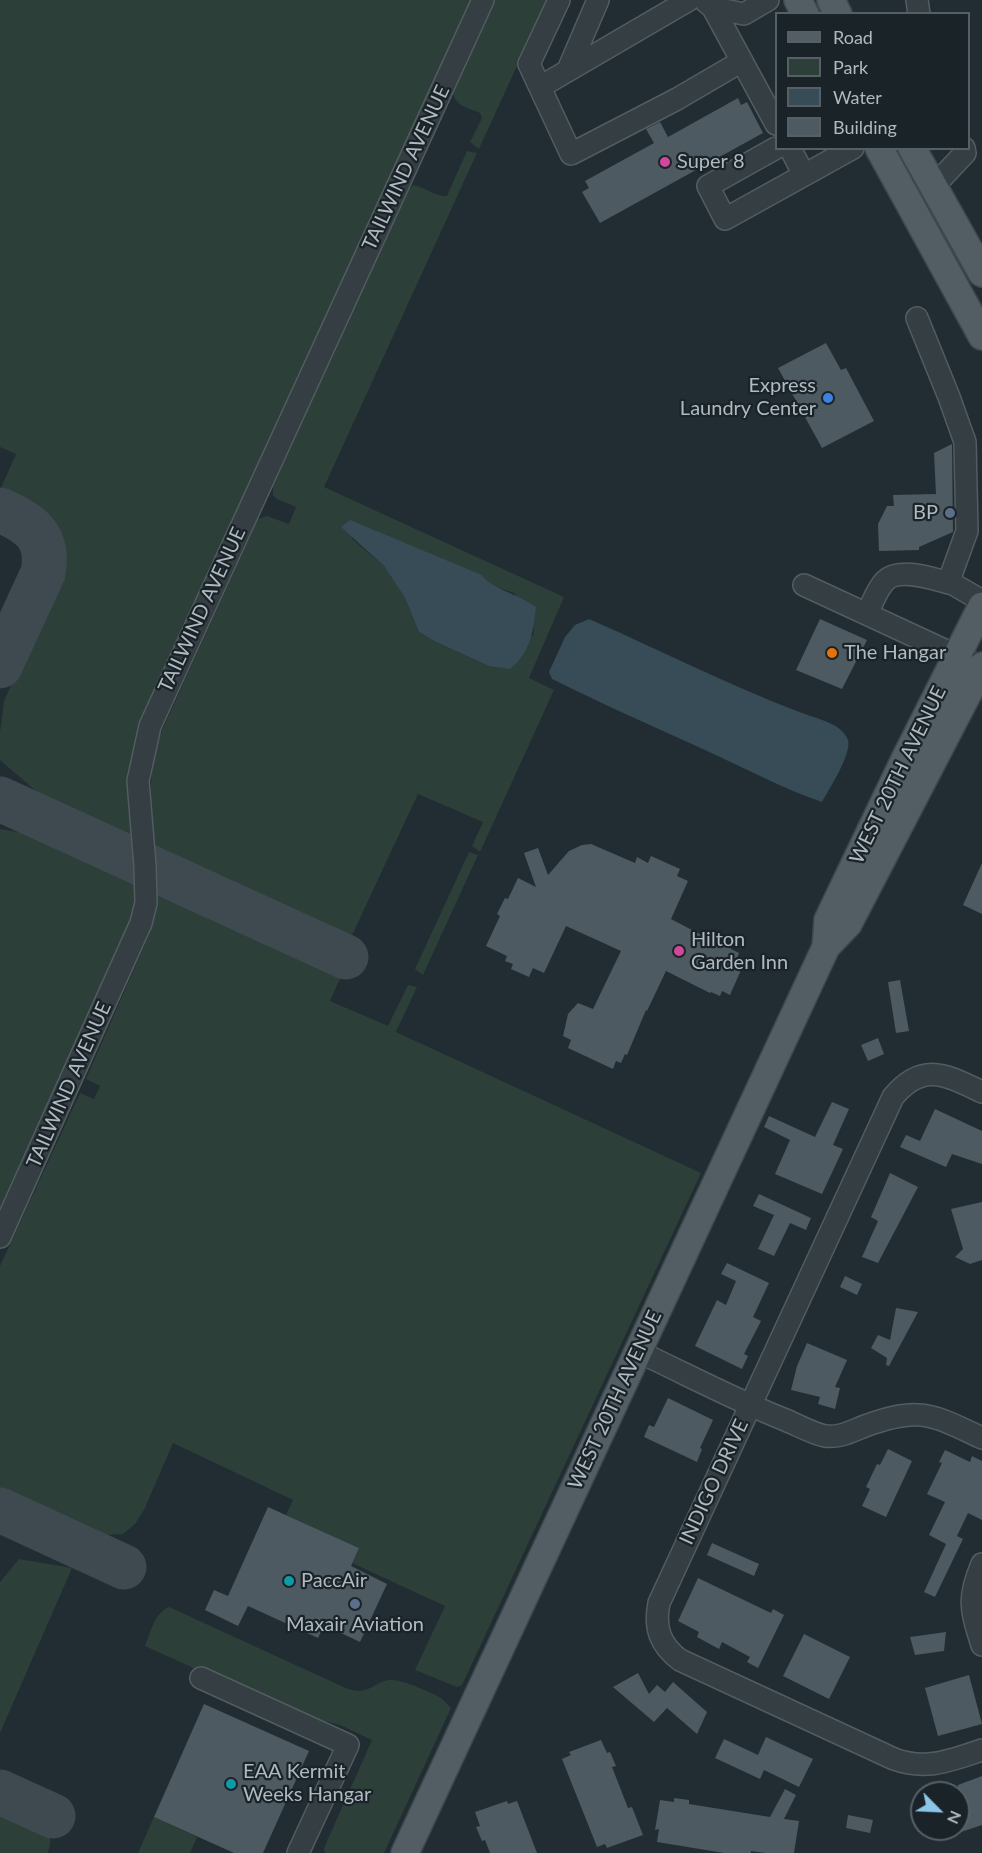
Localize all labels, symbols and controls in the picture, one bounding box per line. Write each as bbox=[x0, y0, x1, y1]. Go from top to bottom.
legend bbox=[775, 12, 970, 150]
text: Road bbox=[833, 26, 873, 48]
text: Park bbox=[833, 56, 868, 78]
street label: TAILWIND AVENUE bbox=[357, 82, 455, 254]
text: Water bbox=[833, 86, 882, 108]
text: Building bbox=[833, 116, 897, 138]
place label: Super 8 bbox=[677, 150, 745, 174]
marker: Super 8 bbox=[658, 155, 672, 169]
place label: Express Laundry Center bbox=[680, 374, 816, 421]
marker: Express Laundry Center bbox=[821, 391, 835, 405]
place label: BP bbox=[913, 501, 938, 525]
marker: BP bbox=[943, 506, 957, 520]
street label: TAILWIND AVENUE bbox=[153, 524, 251, 696]
place label: The Hangar bbox=[844, 641, 946, 665]
marker: The Hangar bbox=[825, 646, 839, 660]
street label: WEST 20TH AVENUE bbox=[845, 682, 951, 868]
place label: Hilton Garden Inn bbox=[691, 928, 788, 975]
marker: Hilton Garden Inn bbox=[672, 944, 686, 958]
street label: TAILWIND AVENUE bbox=[22, 998, 116, 1172]
street label: WEST 20TH AVENUE bbox=[563, 1307, 667, 1493]
street label: INDIGO DRIVE bbox=[674, 1415, 754, 1549]
place label: PaccAir bbox=[301, 1569, 367, 1593]
marker: PaccAir bbox=[282, 1574, 296, 1588]
marker: Maxair Aviation bbox=[348, 1597, 362, 1611]
place label: Maxair Aviation bbox=[286, 1613, 424, 1637]
place label: EAA Kermit Weeks Hangar bbox=[243, 1760, 371, 1807]
marker: EAA Kermit Weeks Hangar bbox=[224, 1777, 238, 1791]
north arrow bbox=[910, 1781, 970, 1841]
text: N bbox=[944, 1808, 966, 1827]

